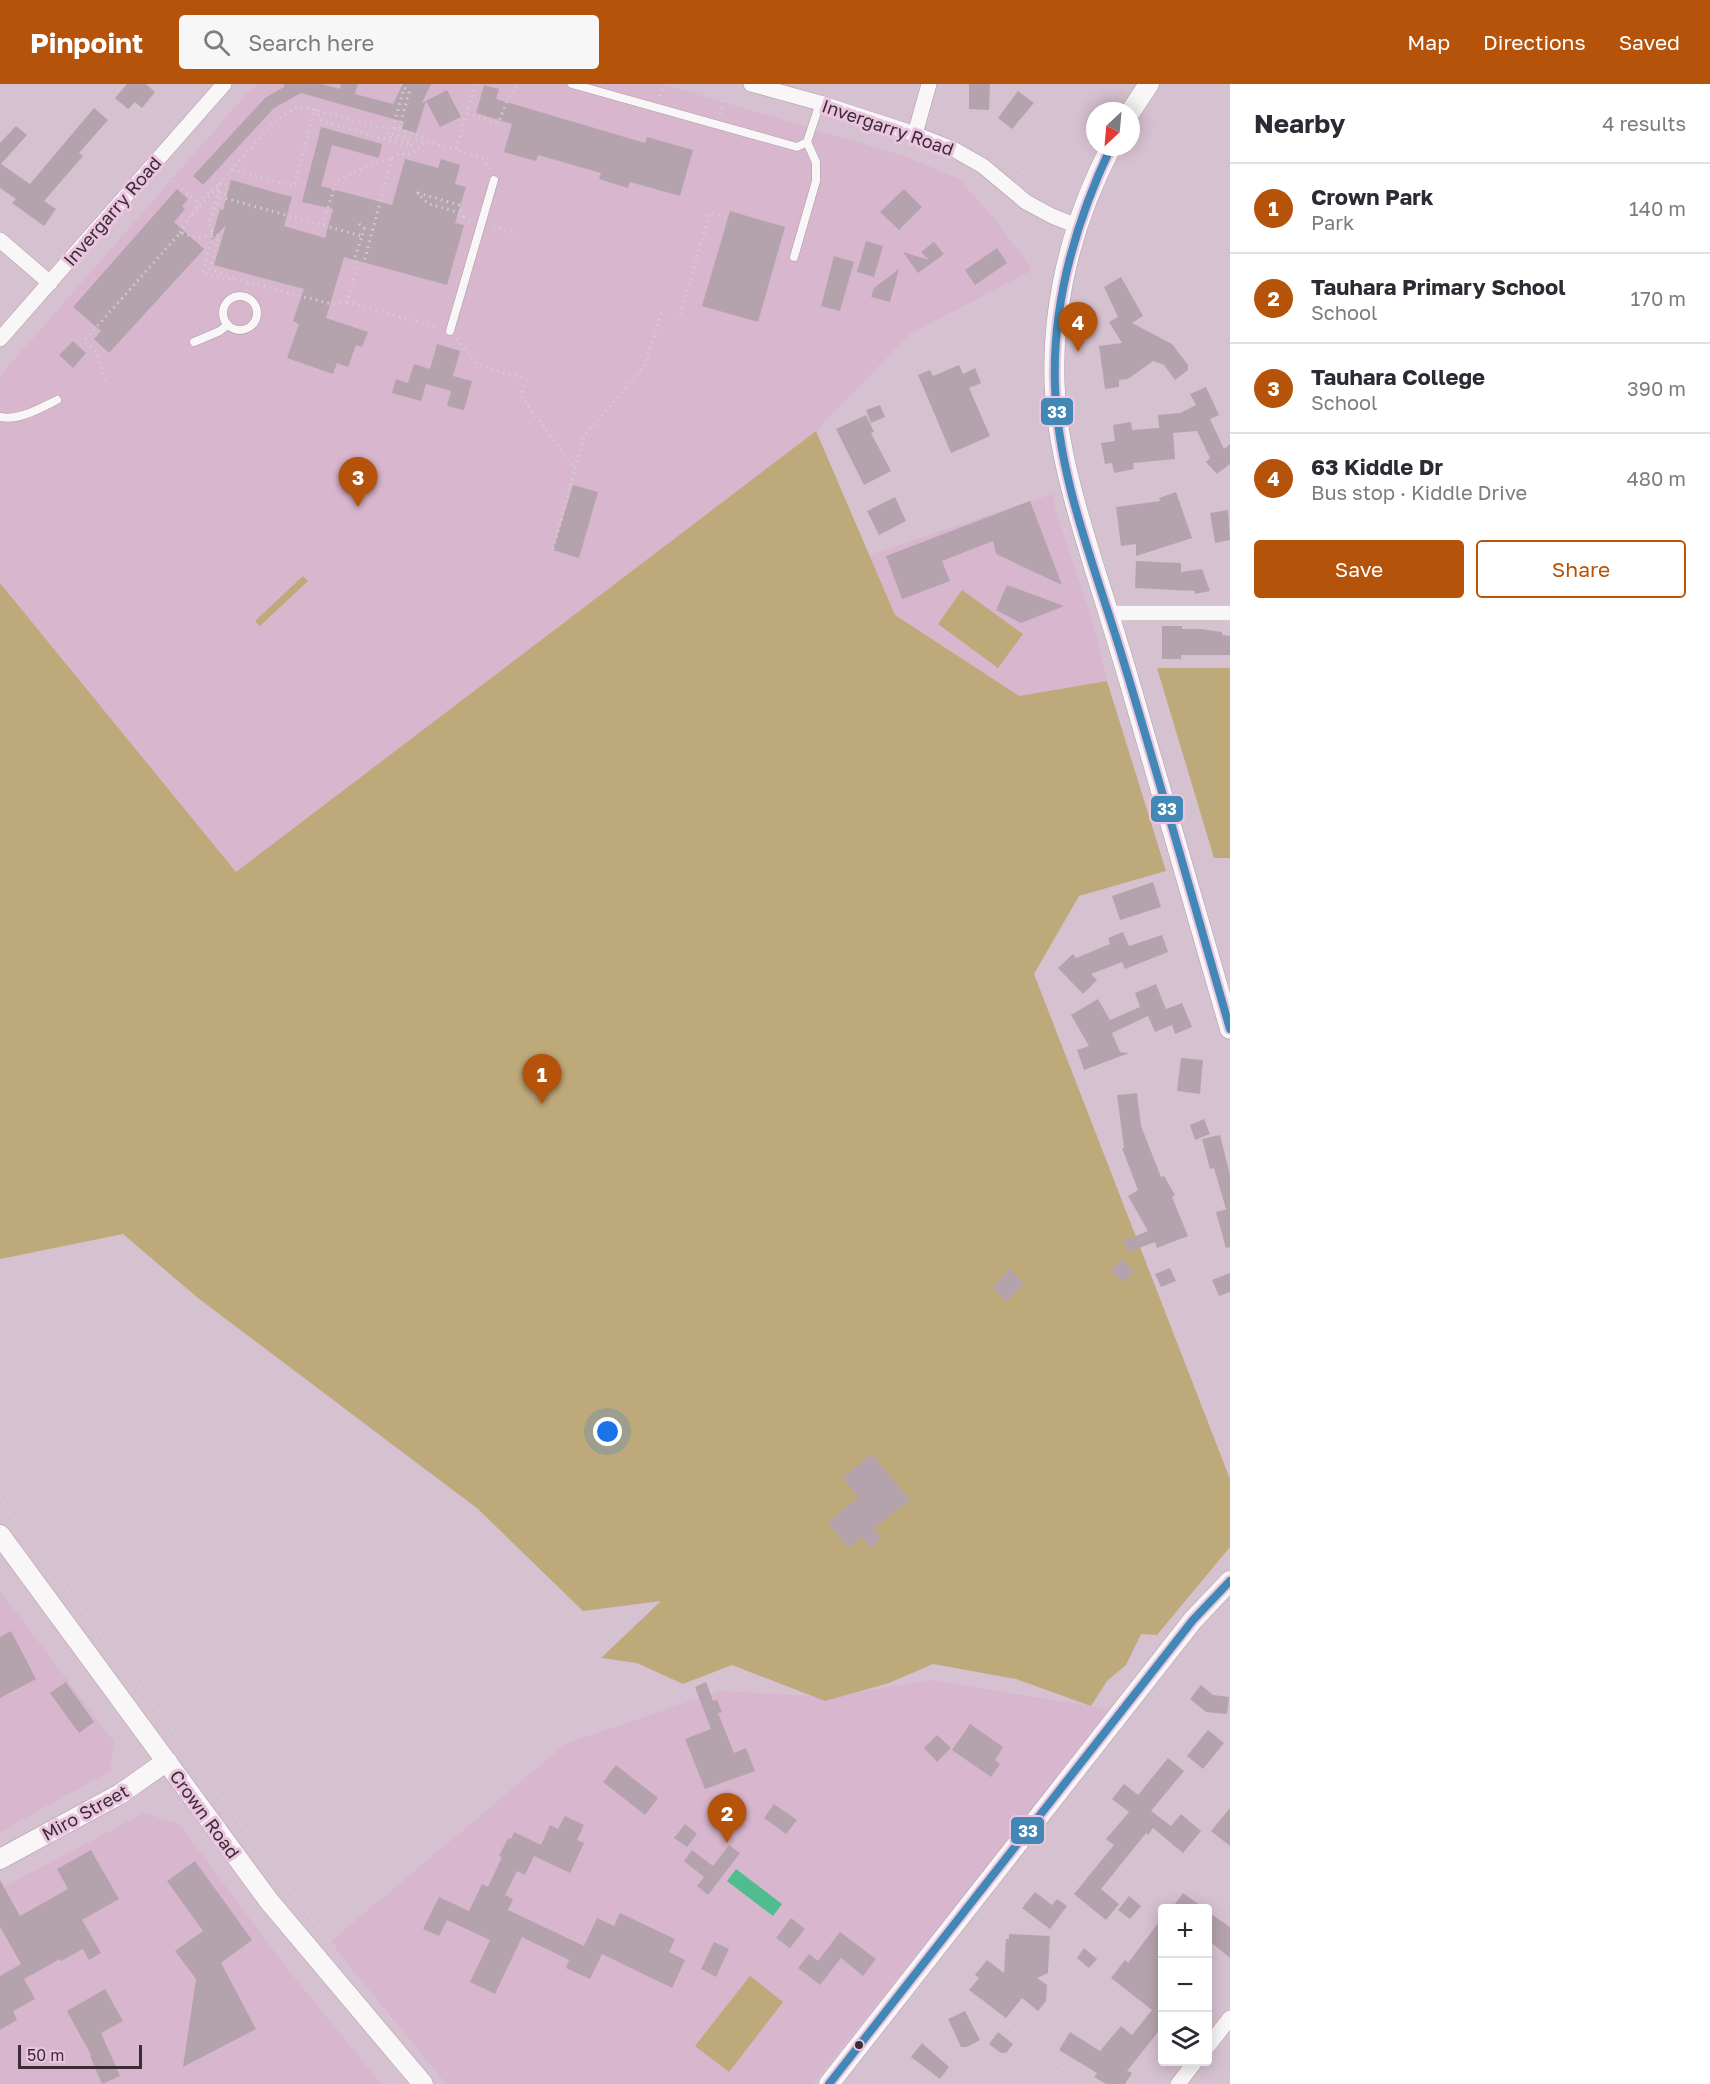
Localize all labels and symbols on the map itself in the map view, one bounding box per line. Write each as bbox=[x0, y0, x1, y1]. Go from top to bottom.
street label: Invergarry Road bbox=[819, 94, 957, 160]
north arrow bbox=[1086, 102, 1140, 156]
street label: Invergarry Road bbox=[58, 152, 166, 270]
pin: 4 bbox=[1058, 302, 1098, 352]
line badge: 33 bbox=[1040, 397, 1074, 426]
text: 33 bbox=[1047, 402, 1067, 422]
pin: 3 bbox=[338, 458, 378, 507]
line badge: 33 bbox=[1150, 795, 1184, 823]
text: 33 bbox=[1157, 799, 1177, 819]
pin: 1 bbox=[522, 1054, 562, 1104]
your location bbox=[593, 1417, 622, 1446]
street label: Crown Road bbox=[166, 1765, 244, 1863]
street label: Miro Street bbox=[38, 1779, 132, 1845]
pin: 2 bbox=[708, 1794, 746, 1843]
line badge: 33 bbox=[1010, 1816, 1045, 1845]
text: 33 bbox=[1018, 1821, 1038, 1841]
unlabelled marker bbox=[853, 2039, 865, 2051]
scale bar bbox=[18, 2042, 142, 2070]

